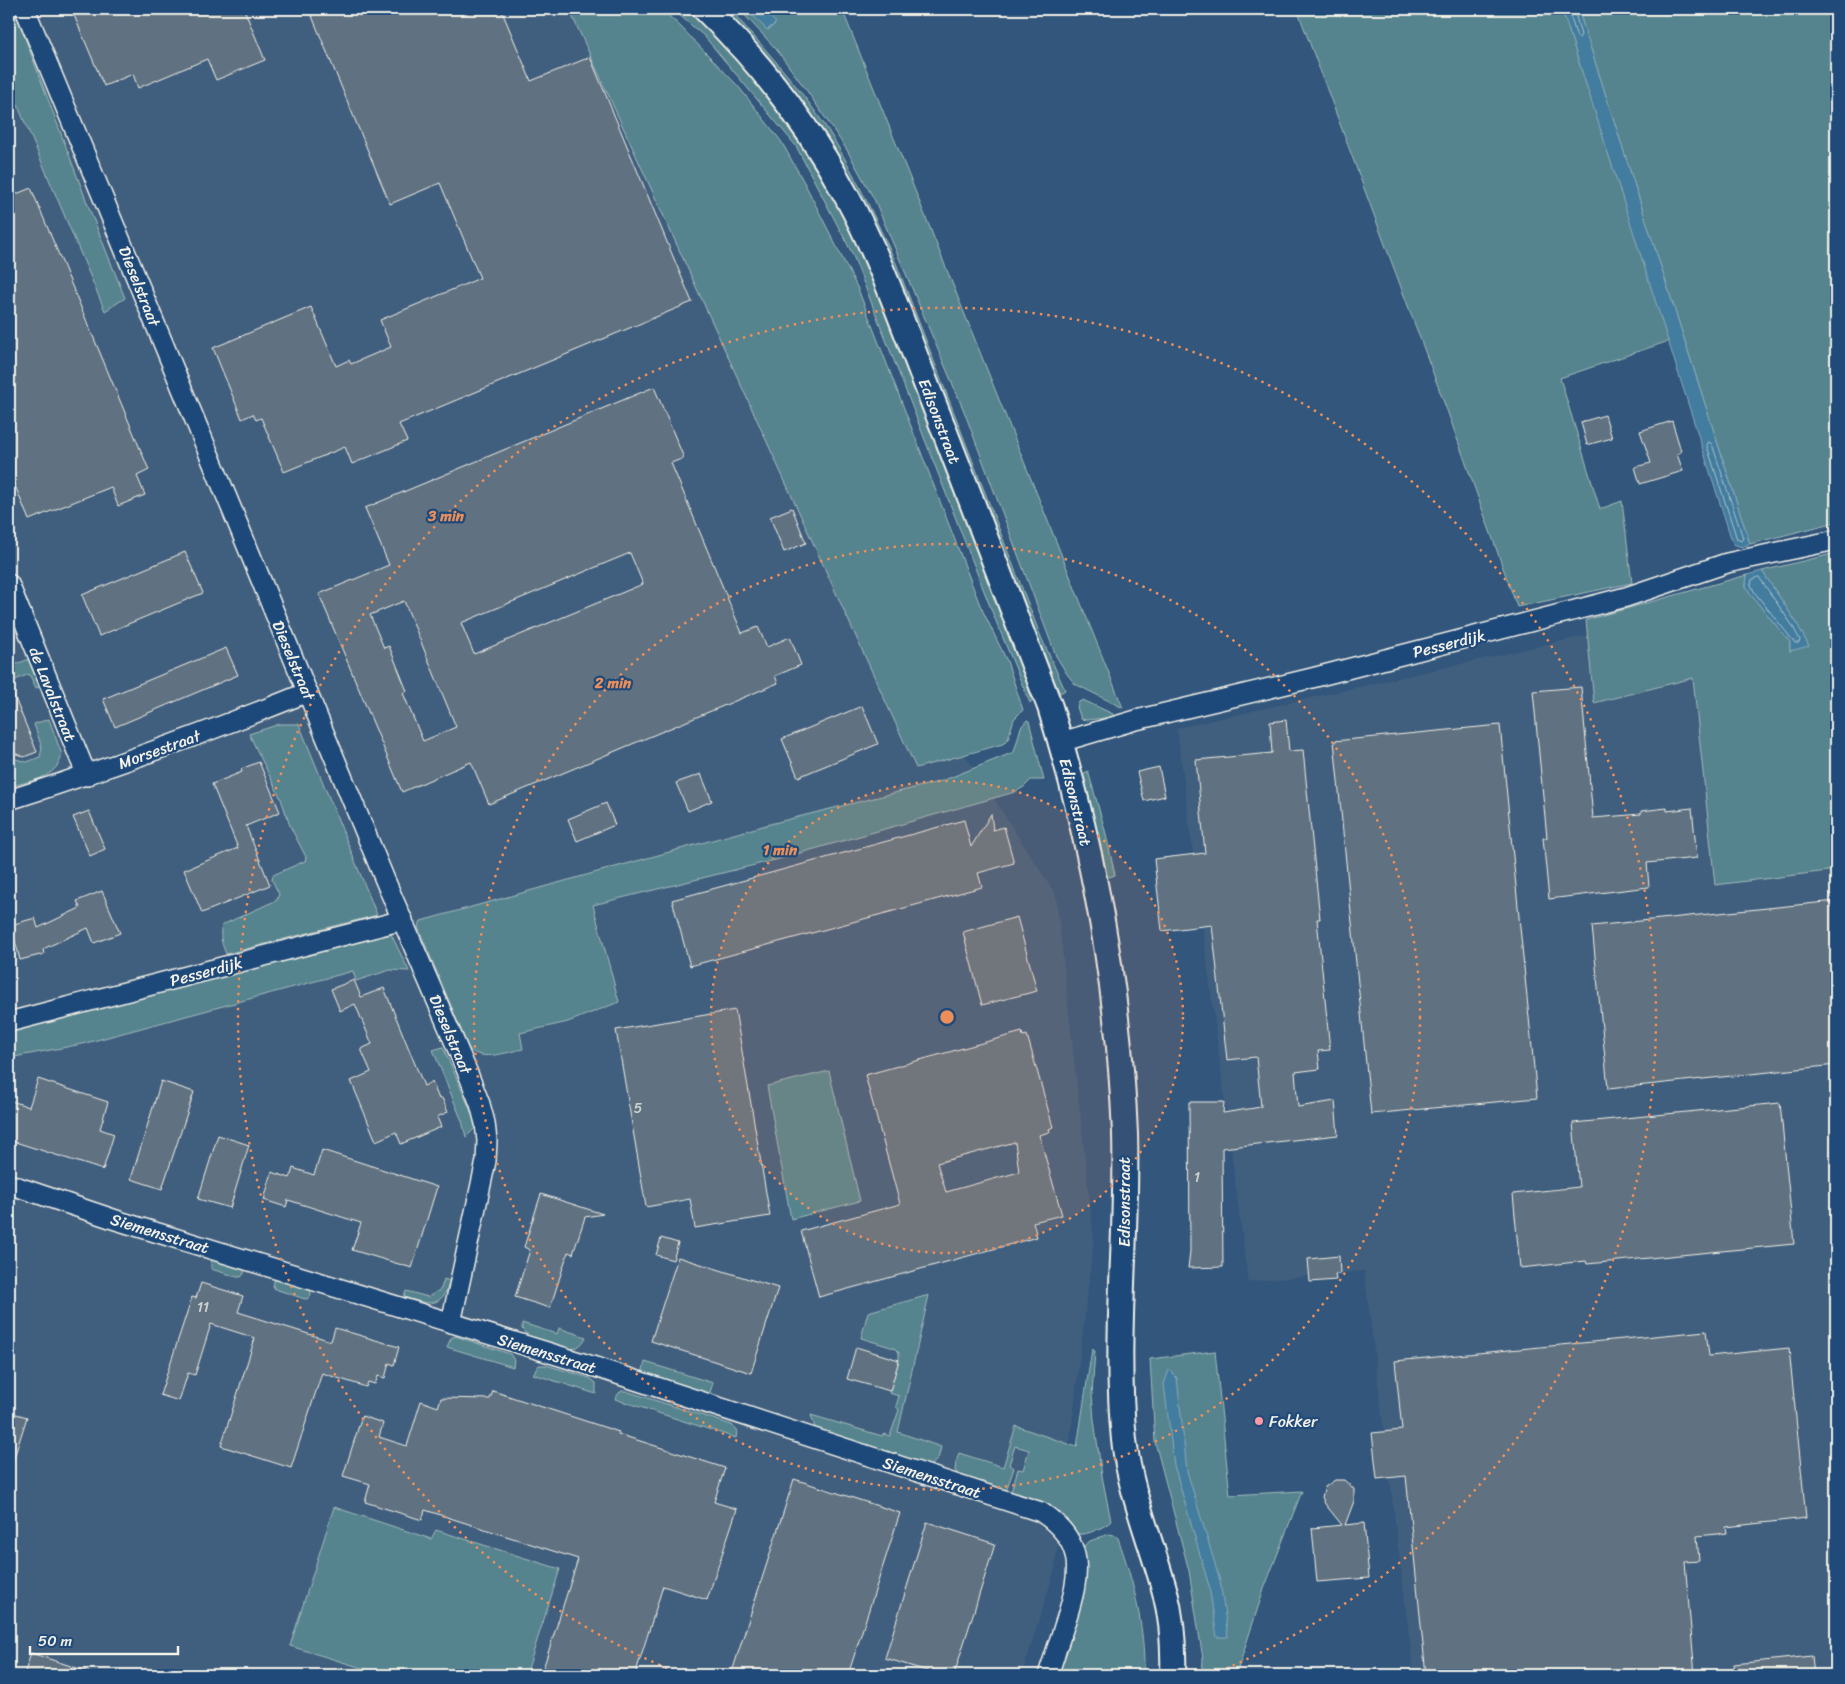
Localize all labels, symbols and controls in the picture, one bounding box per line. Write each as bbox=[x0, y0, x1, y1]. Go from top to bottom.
street label: Dieselstraat bbox=[110, 242, 169, 331]
street label: Edisonstraat bbox=[910, 374, 969, 468]
text: 3 min bbox=[427, 503, 465, 529]
street label: Dieselstraat bbox=[264, 616, 324, 705]
street label: Pesserdijk bbox=[1410, 620, 1489, 667]
street label: de Lavalstraat bbox=[20, 642, 85, 746]
text: 2 min bbox=[594, 670, 632, 696]
street label: Morsestraat bbox=[114, 721, 205, 778]
street label: Edisonstraat bbox=[1051, 755, 1100, 849]
text: 1 min bbox=[763, 837, 798, 863]
street label: Pesserdijk bbox=[167, 948, 246, 995]
street label: Dieselstraat bbox=[421, 990, 481, 1079]
centre of rings bbox=[938, 1008, 956, 1026]
house number: 5 bbox=[634, 1096, 643, 1121]
street label: Edisonstraat bbox=[1110, 1157, 1139, 1247]
house number: 1 bbox=[1194, 1165, 1200, 1190]
street label: Siemensstraat bbox=[107, 1205, 213, 1262]
house number: 11 bbox=[197, 1295, 209, 1320]
street label: Siemensstraat bbox=[494, 1325, 600, 1382]
place label: Fokker bbox=[1269, 1407, 1319, 1436]
marker: Fokker bbox=[1253, 1415, 1265, 1427]
street label: Siemensstraat bbox=[879, 1448, 985, 1507]
scale bar bbox=[30, 1624, 178, 1656]
text: 50 m bbox=[38, 1628, 73, 1654]

